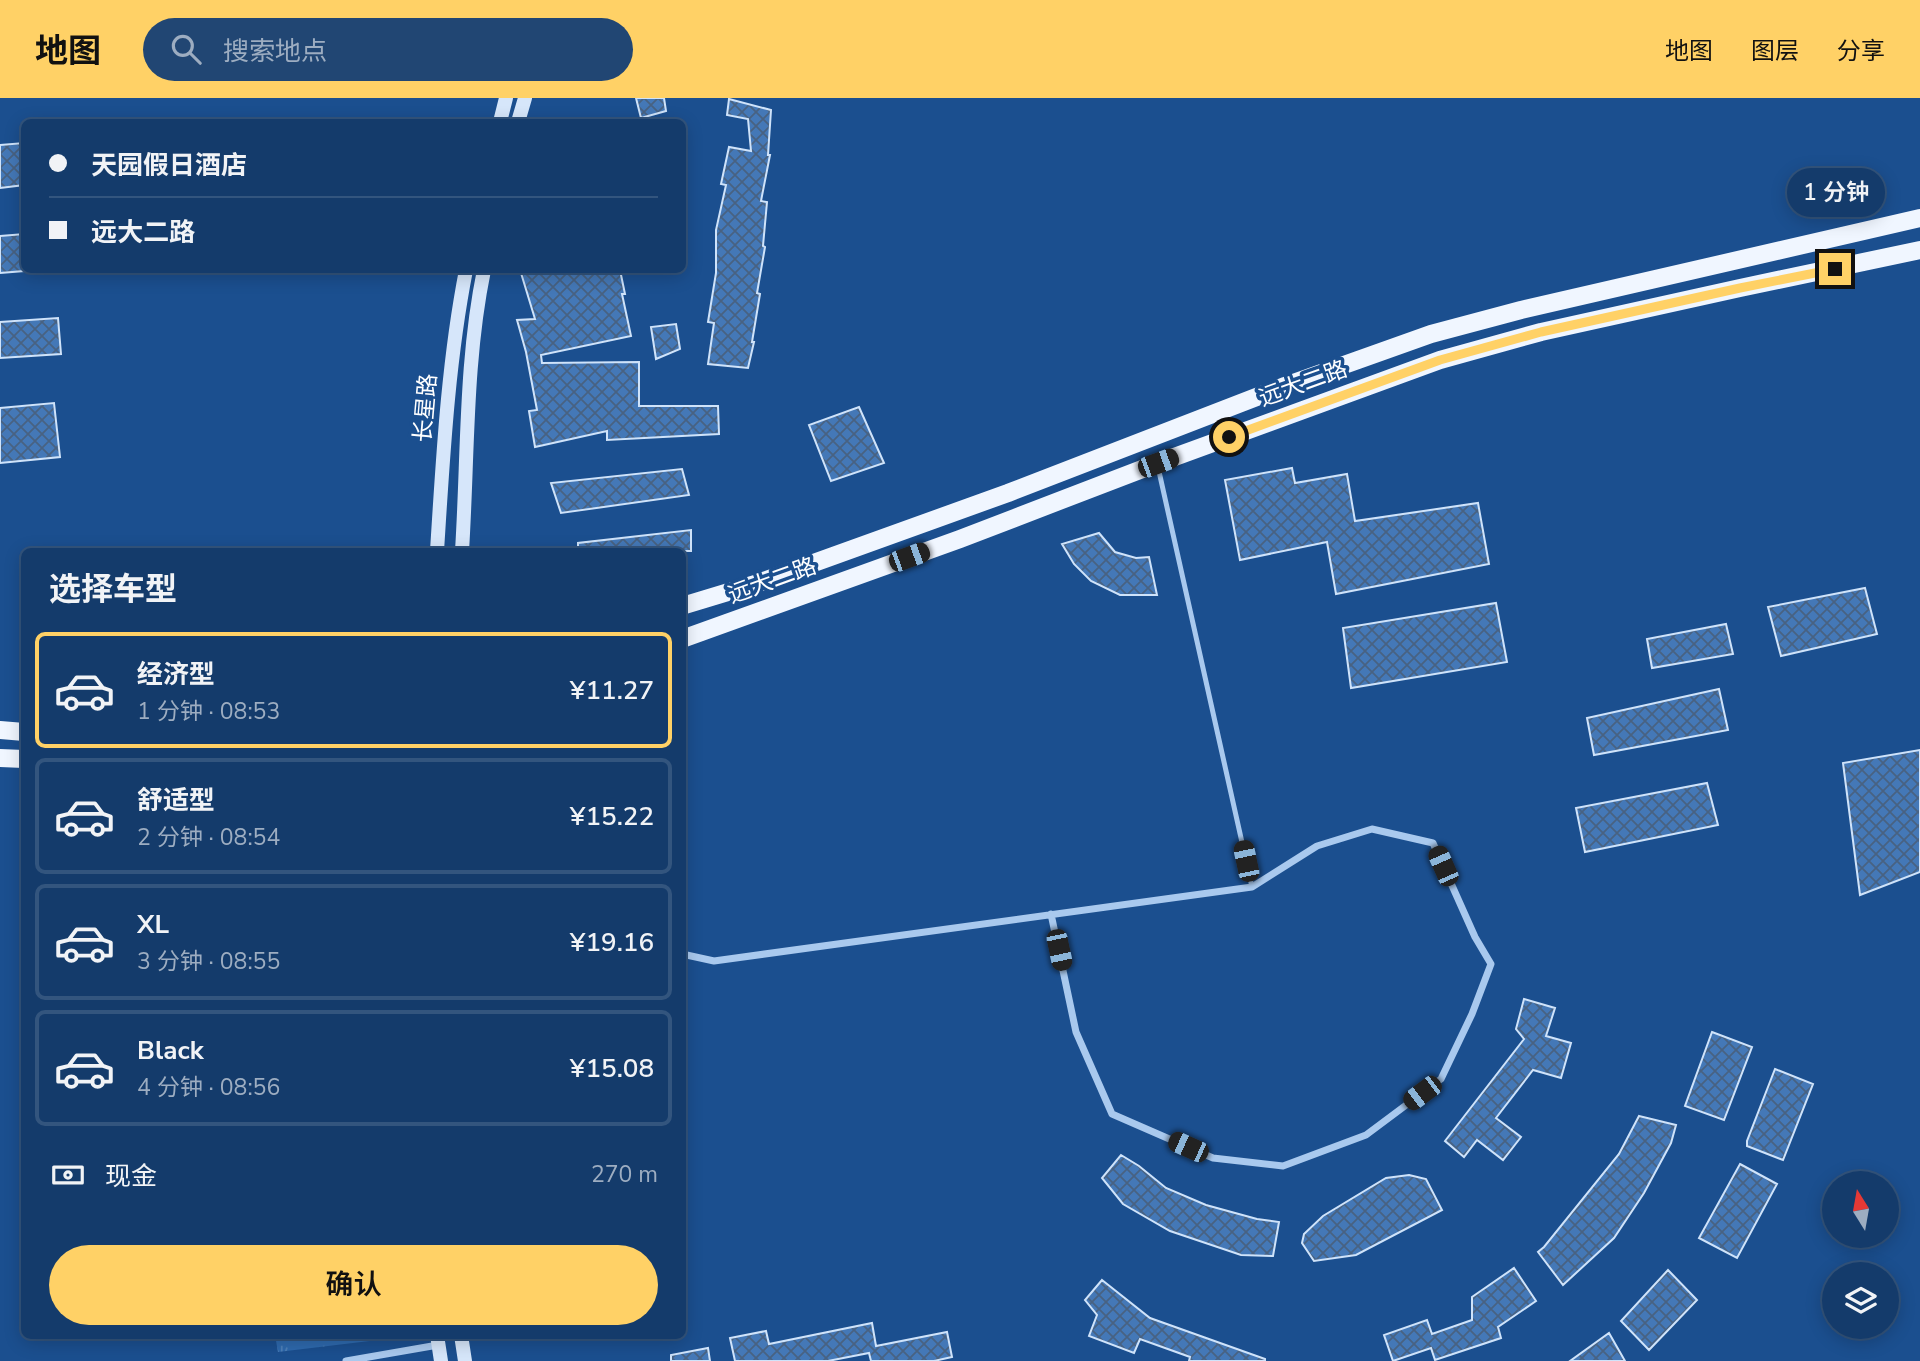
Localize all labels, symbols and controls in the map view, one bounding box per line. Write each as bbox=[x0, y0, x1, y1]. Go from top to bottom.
search box bbox=[143, 18, 633, 81]
text: 地图 bbox=[35, 29, 101, 74]
icon: search bbox=[167, 30, 205, 68]
text: 搜索地点 bbox=[223, 34, 327, 69]
text: 地图 bbox=[1665, 35, 1713, 67]
text: 图层 bbox=[1751, 35, 1799, 67]
text: 分享 bbox=[1837, 35, 1885, 67]
text: 天园假日酒店 bbox=[91, 148, 247, 183]
callout: 1 分钟 bbox=[1786, 167, 1884, 216]
text: 1 分钟 bbox=[1803, 177, 1869, 208]
text: 远大二路 bbox=[91, 215, 195, 250]
route end bbox=[1819, 253, 1851, 285]
street label: 远大二路 bbox=[1255, 353, 1352, 414]
street label: 长星路 bbox=[407, 372, 444, 444]
route start bbox=[1213, 421, 1245, 453]
car bbox=[1135, 446, 1182, 480]
car bbox=[886, 540, 933, 574]
street label: 远大二路 bbox=[724, 550, 821, 611]
text: 选择车型 bbox=[49, 568, 177, 611]
text: 经济型 bbox=[137, 657, 215, 692]
icon: car bbox=[53, 659, 116, 722]
text: ¥11.27 bbox=[570, 673, 654, 708]
text: 1 分钟 · 08:53 bbox=[137, 696, 280, 727]
text: 舒适型 bbox=[137, 783, 215, 818]
icon: car bbox=[53, 785, 116, 848]
text: ¥15.22 bbox=[570, 799, 654, 834]
text: 2 分钟 · 08:54 bbox=[137, 822, 280, 853]
car bbox=[1232, 838, 1261, 884]
car bbox=[1425, 843, 1462, 889]
text: XL bbox=[137, 907, 169, 942]
icon: car bbox=[53, 911, 116, 974]
text: ¥19.16 bbox=[570, 925, 654, 960]
car bbox=[1045, 927, 1074, 973]
text: 3 分钟 · 08:55 bbox=[137, 946, 280, 977]
text: Black bbox=[137, 1033, 204, 1068]
icon: car bbox=[53, 1037, 116, 1100]
text: ¥15.08 bbox=[570, 1051, 654, 1086]
text: 4 分钟 · 08:56 bbox=[137, 1072, 280, 1103]
car bbox=[1399, 1072, 1446, 1114]
car bbox=[1165, 1129, 1212, 1165]
icon: cash bbox=[49, 1156, 87, 1194]
text: 现金 bbox=[105, 1159, 157, 1194]
text: 270 m bbox=[591, 1159, 658, 1190]
north arrow bbox=[1822, 1171, 1899, 1248]
map controls bbox=[1822, 1171, 1899, 1339]
button: 确认 bbox=[49, 1245, 658, 1325]
button: layers bbox=[1822, 1262, 1899, 1339]

